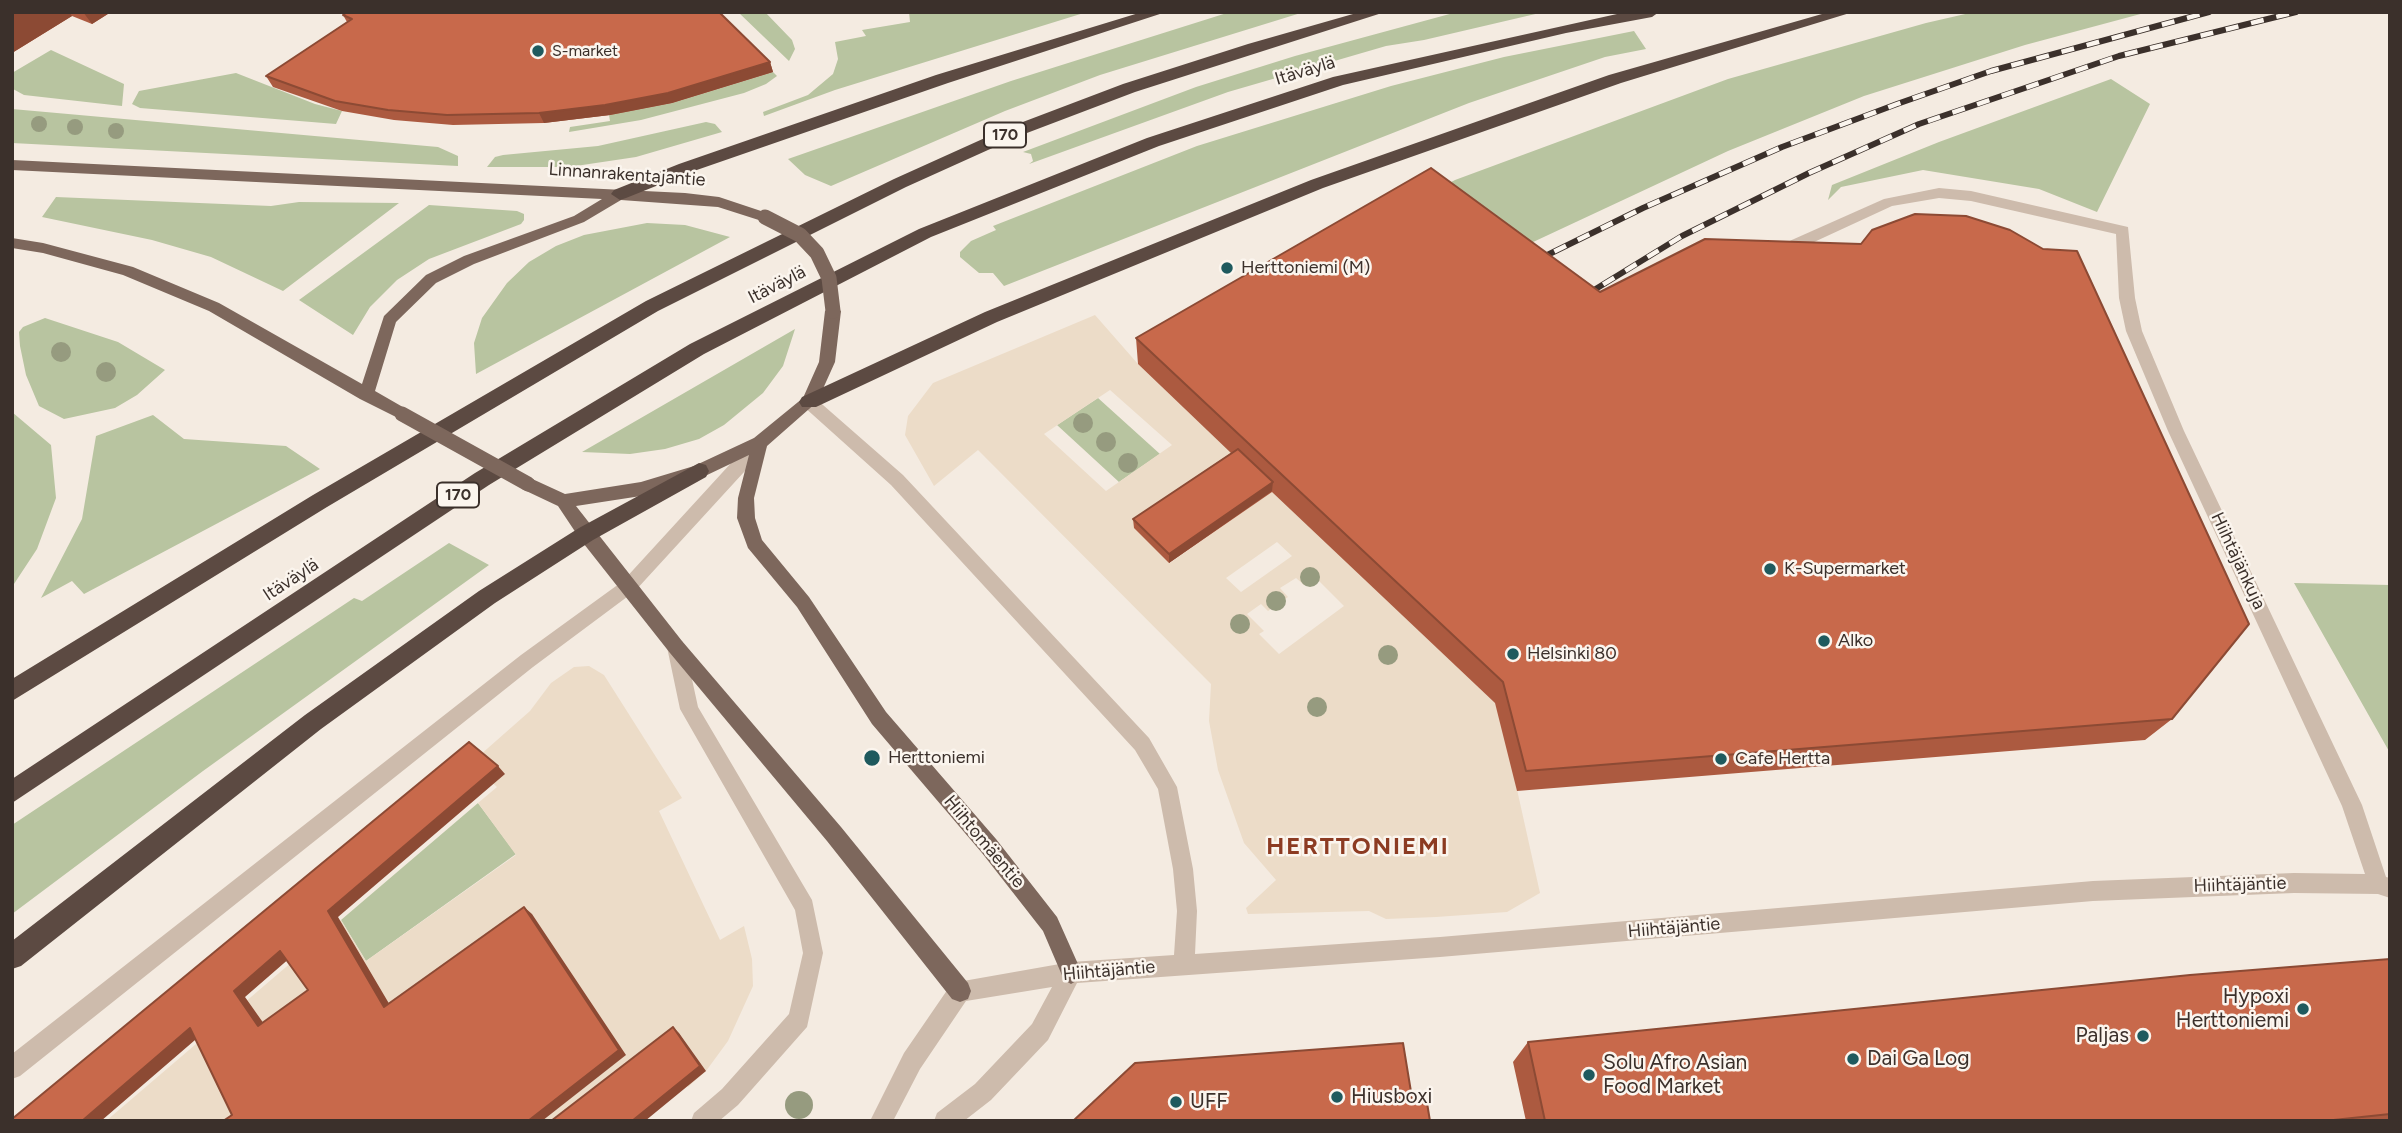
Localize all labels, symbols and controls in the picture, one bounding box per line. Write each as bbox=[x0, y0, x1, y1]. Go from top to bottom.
place label: S-market bbox=[552, 41, 618, 61]
marker: S-market bbox=[530, 43, 546, 59]
street label: Itäväylä bbox=[1272, 52, 1338, 90]
road number: 170 bbox=[984, 122, 1026, 148]
street label: Linnanrakentajantie bbox=[548, 159, 706, 191]
place label: Herttoniemi (M) bbox=[1241, 257, 1370, 279]
marker: Herttoniemi (M) bbox=[1219, 260, 1235, 276]
street label: Itäväylä bbox=[745, 261, 809, 309]
road number: 170 bbox=[437, 482, 479, 508]
street label: Hiihtäjänkuja bbox=[2206, 509, 2270, 613]
street label: Itäväylä bbox=[259, 554, 323, 606]
place label: K-Supermarket bbox=[1784, 558, 1906, 580]
marker: K-Supermarket bbox=[1762, 561, 1778, 577]
place label: Alko bbox=[1838, 630, 1873, 652]
marker: Alko bbox=[1816, 633, 1832, 649]
place label: Helsinki 80 bbox=[1527, 643, 1617, 665]
marker: Helsinki 80 bbox=[1505, 646, 1521, 662]
place label: Herttoniemi bbox=[888, 747, 985, 769]
marker: Herttoniemi bbox=[862, 748, 882, 768]
place label: Cafe Hertta bbox=[1735, 748, 1830, 770]
marker: Cafe Hertta bbox=[1713, 751, 1729, 767]
street label: Hiihtomäentie bbox=[939, 791, 1029, 893]
district label: HERTTONIEMI bbox=[1268, 833, 1448, 861]
street label: Hiihtäjäntie bbox=[2193, 873, 2287, 897]
street label: Hiihtäjäntie bbox=[1627, 913, 1721, 943]
street label: Hiihtäjäntie bbox=[1062, 956, 1156, 986]
place label: Hypoxi Herttoniemi bbox=[2176, 984, 2289, 1034]
marker: Hypoxi Herttoniemi bbox=[2295, 1001, 2311, 1017]
place label: Paljas bbox=[2076, 1023, 2129, 1049]
marker: Paljas bbox=[2135, 1028, 2151, 1044]
place label: Dai Ga Log bbox=[1867, 1046, 1970, 1072]
place label: Solu Afro Asian Food Market bbox=[1603, 1050, 1747, 1100]
marker: Dai Ga Log bbox=[1845, 1051, 1861, 1067]
marker: Solu Afro Asian Food Market bbox=[1581, 1067, 1597, 1083]
place label: Hiusboxi bbox=[1351, 1084, 1432, 1110]
place label: UFF bbox=[1190, 1089, 1228, 1115]
marker: Hiusboxi bbox=[1329, 1089, 1345, 1105]
marker: UFF bbox=[1168, 1094, 1184, 1110]

